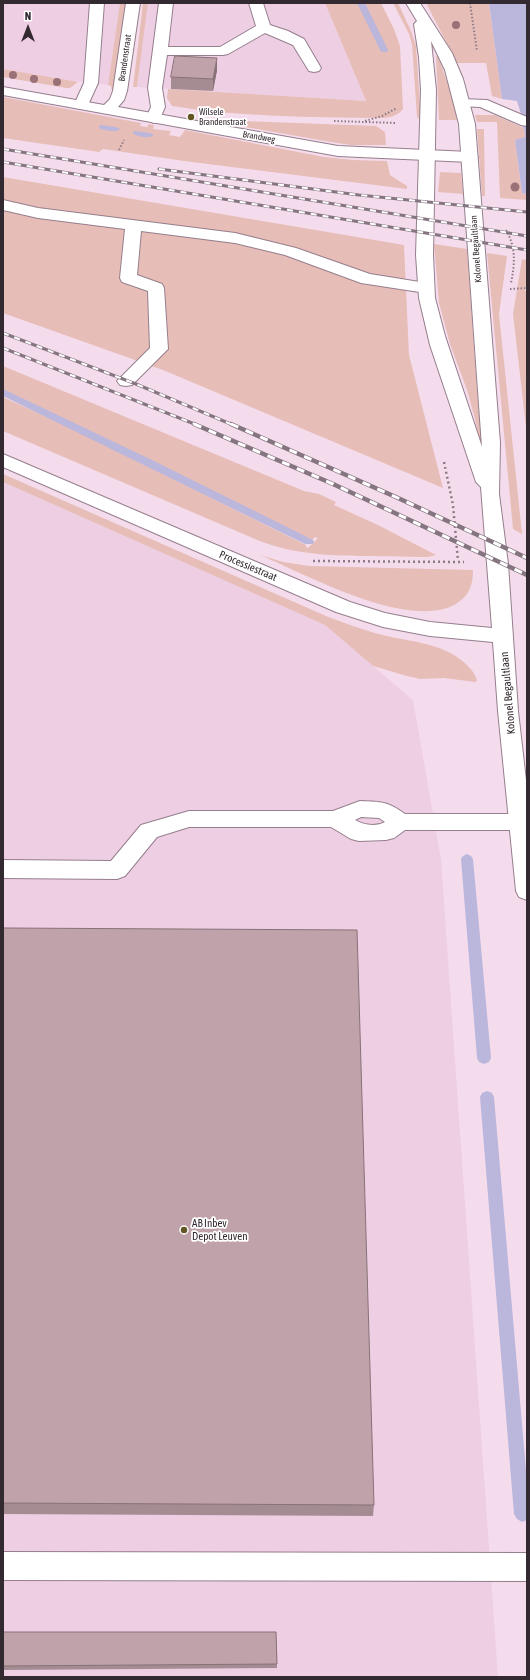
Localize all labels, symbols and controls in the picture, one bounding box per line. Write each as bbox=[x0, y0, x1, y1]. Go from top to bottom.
north arrow bbox=[8, 8, 48, 48]
text: N bbox=[25, 10, 31, 22]
street label: Brandenstraat bbox=[116, 34, 134, 82]
place label: Wilsele Brandenstraat bbox=[199, 107, 246, 128]
marker: Wilsele Brandenstraat bbox=[186, 112, 196, 122]
street label: Brandweg bbox=[242, 129, 276, 145]
street label: Kolonel Begaultlaan bbox=[468, 215, 484, 283]
street label: Processiestraat bbox=[217, 548, 279, 584]
street label: Kolonel Begaultlaan bbox=[498, 651, 518, 735]
place label: AB Inbev Depot Leuven bbox=[192, 1217, 248, 1243]
marker: AB Inbev Depot Leuven bbox=[179, 1225, 189, 1235]

